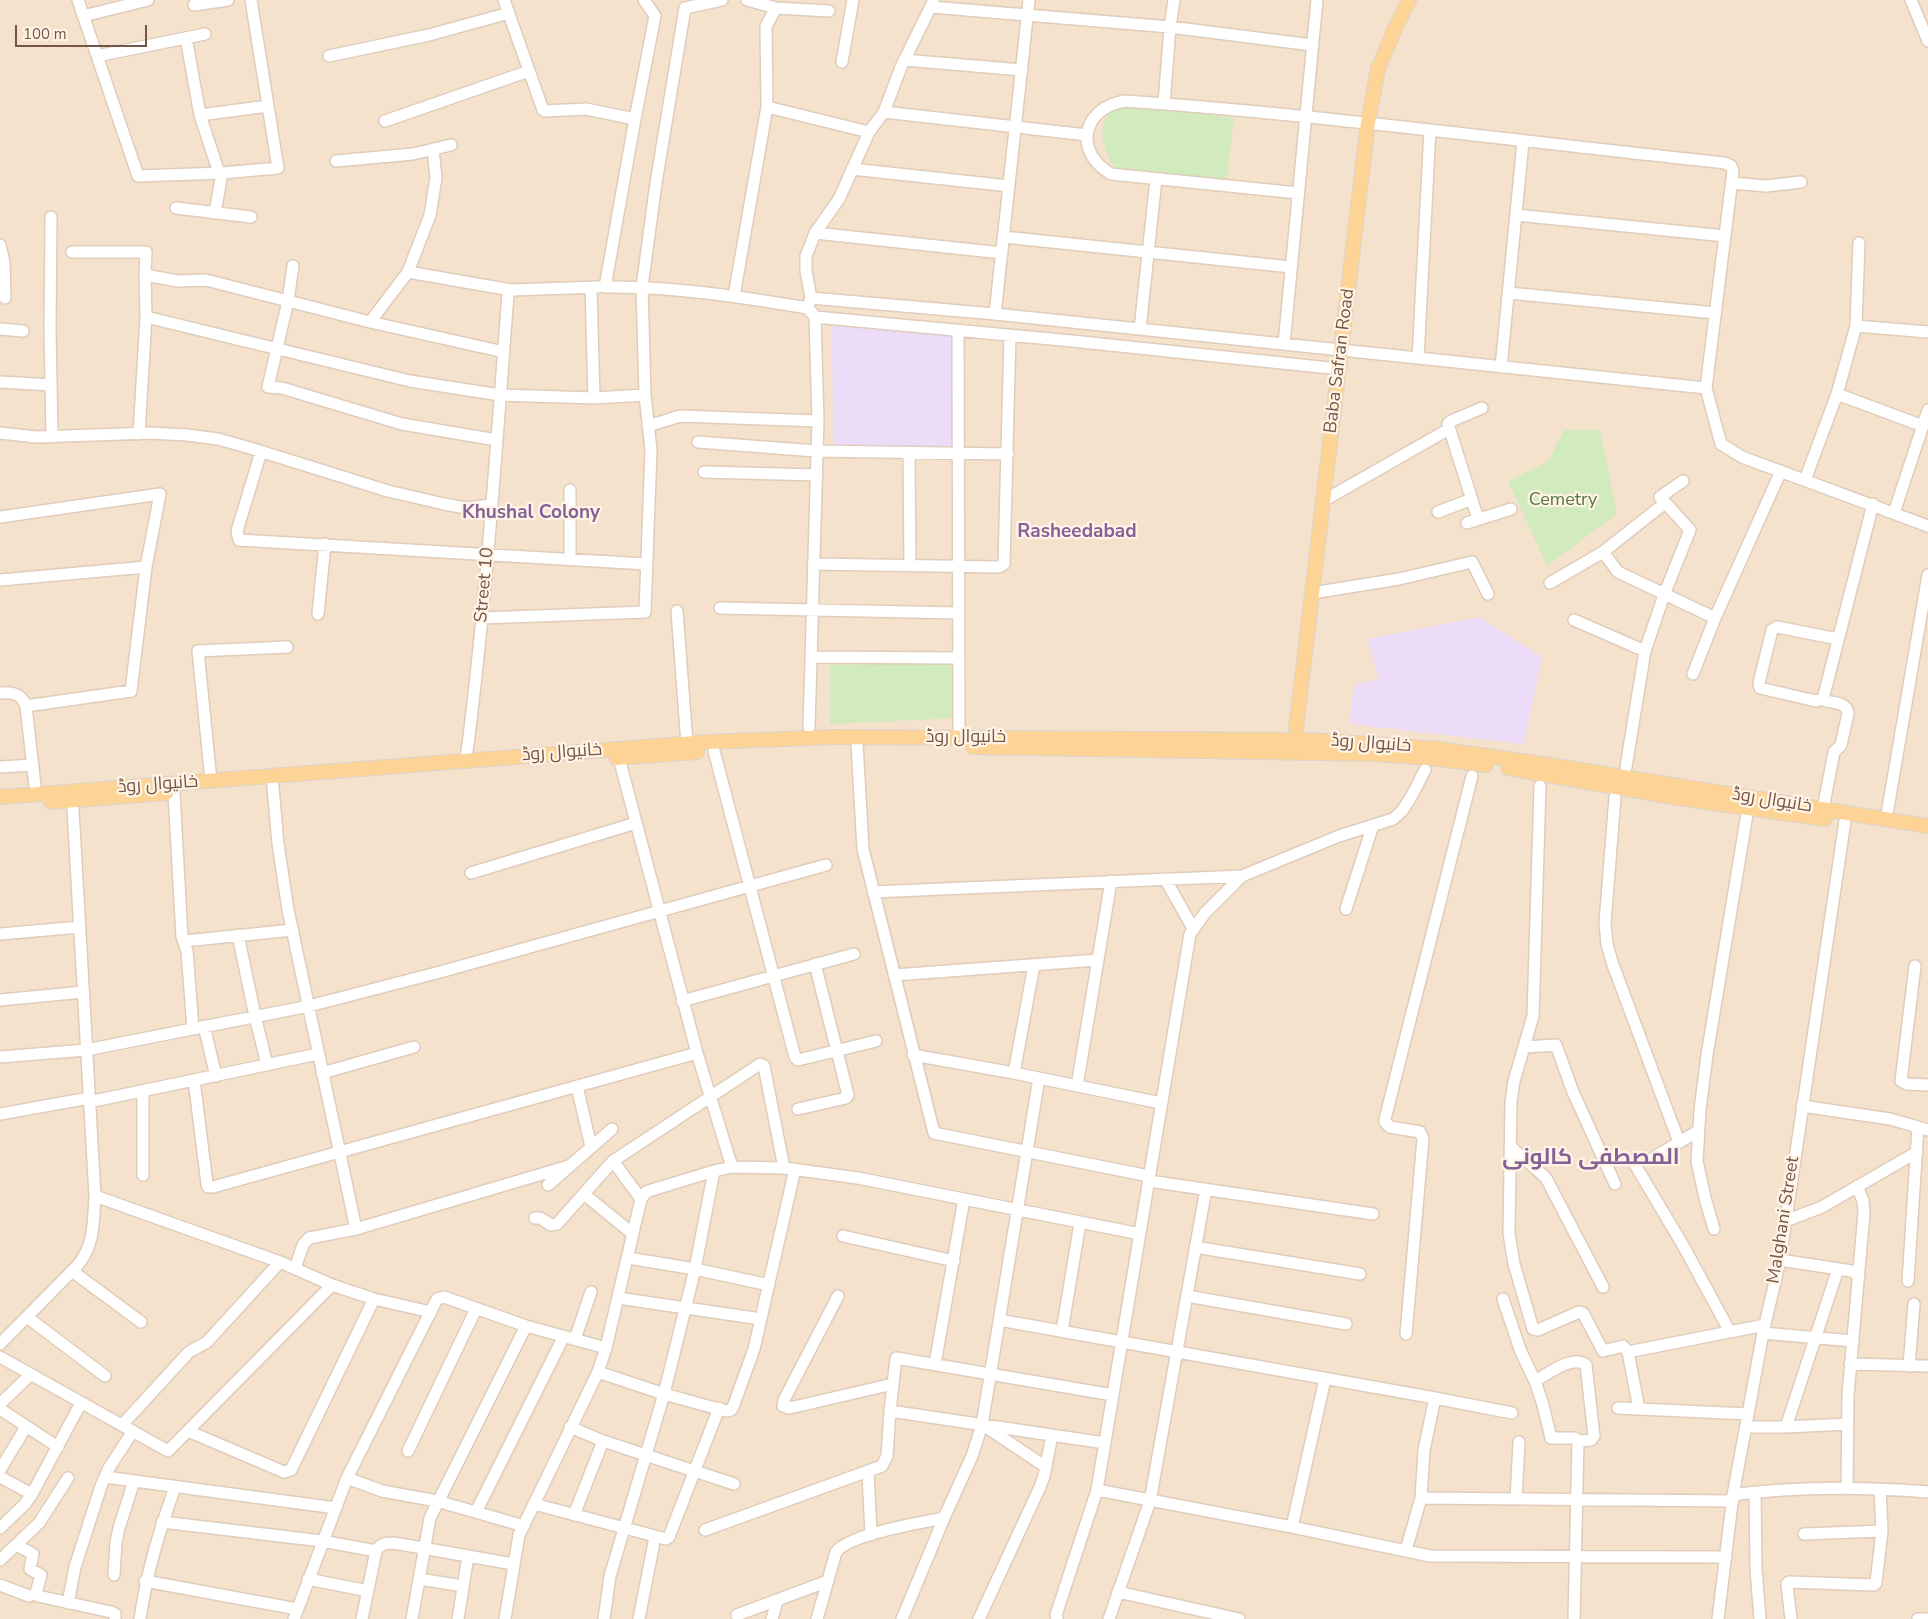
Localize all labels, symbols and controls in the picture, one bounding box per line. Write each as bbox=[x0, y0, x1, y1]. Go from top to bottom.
scale bar bbox=[18, 15, 150, 47]
text: 100 m bbox=[23, 24, 67, 44]
street label: Baba Safran Road bbox=[1320, 287, 1360, 435]
park label: Cemetry bbox=[1529, 490, 1597, 512]
district label: Khushal Colony bbox=[462, 502, 600, 524]
district label: Rasheedabad bbox=[1017, 521, 1137, 543]
street label: Street 10 bbox=[471, 547, 499, 623]
street label: خانیوال روڈ bbox=[926, 727, 1006, 749]
street label: خانیوال روڈ bbox=[1330, 730, 1412, 758]
street label: خانیوال روڈ bbox=[521, 739, 603, 767]
street label: خانیوال روڈ bbox=[117, 771, 199, 799]
street label: خانیوال روڈ bbox=[1731, 784, 1813, 818]
district label: المصطفی کالونی bbox=[1502, 1146, 1680, 1172]
street label: Malghani Street bbox=[1763, 1155, 1805, 1285]

